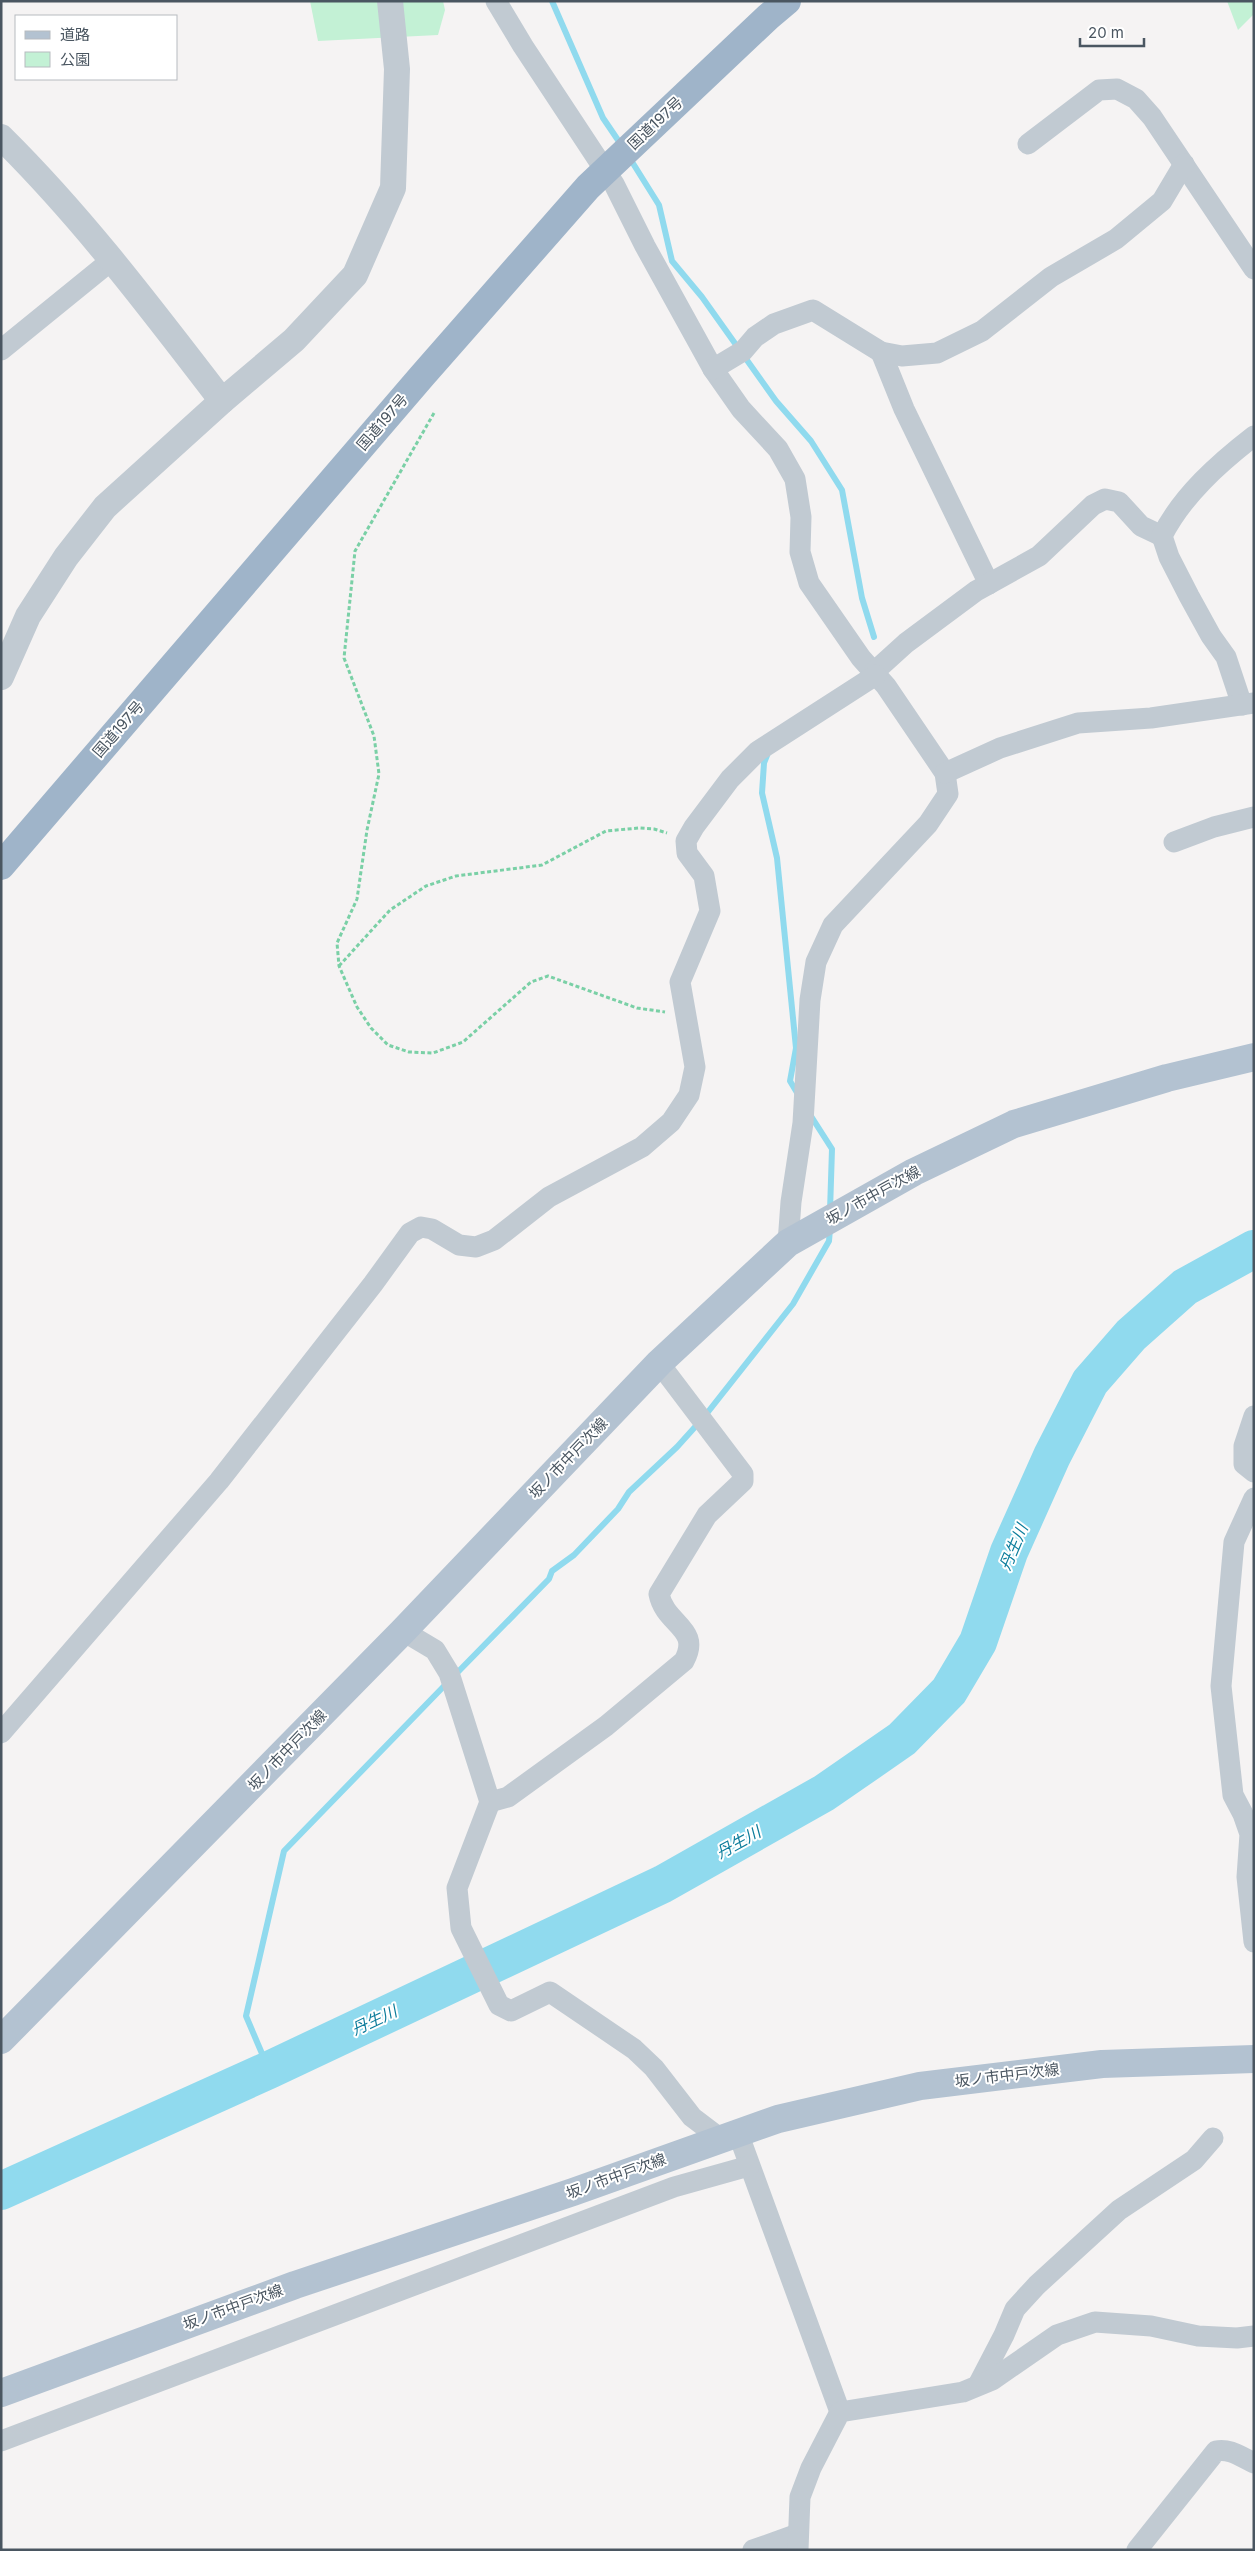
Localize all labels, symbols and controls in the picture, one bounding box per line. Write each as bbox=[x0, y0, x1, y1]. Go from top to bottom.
legend bbox=[15, 15, 178, 80]
scale bar bbox=[1080, 15, 1144, 47]
text: 20 m bbox=[1088, 23, 1124, 42]
text: 道路 bbox=[60, 25, 90, 44]
text: 公園 bbox=[60, 50, 90, 69]
street label: 国道197号 bbox=[623, 93, 687, 153]
street label: 国道197号 bbox=[352, 390, 412, 454]
street label: 国道197号 bbox=[88, 697, 148, 761]
street label: 坂ノ市中戸次線 bbox=[822, 1161, 924, 1229]
street label: 坂ノ市中戸次線 bbox=[525, 1414, 611, 1502]
water label: 丹生川 bbox=[994, 1519, 1032, 1573]
street label: 坂ノ市中戸次線 bbox=[244, 1706, 330, 1794]
water label: 丹生川 bbox=[712, 1821, 766, 1862]
water label: 丹生川 bbox=[348, 2000, 402, 2039]
street label: 坂ノ市中戸次線 bbox=[954, 2059, 1060, 2091]
street label: 坂ノ市中戸次線 bbox=[563, 2149, 669, 2203]
street label: 坂ノ市中戸次線 bbox=[180, 2280, 286, 2334]

